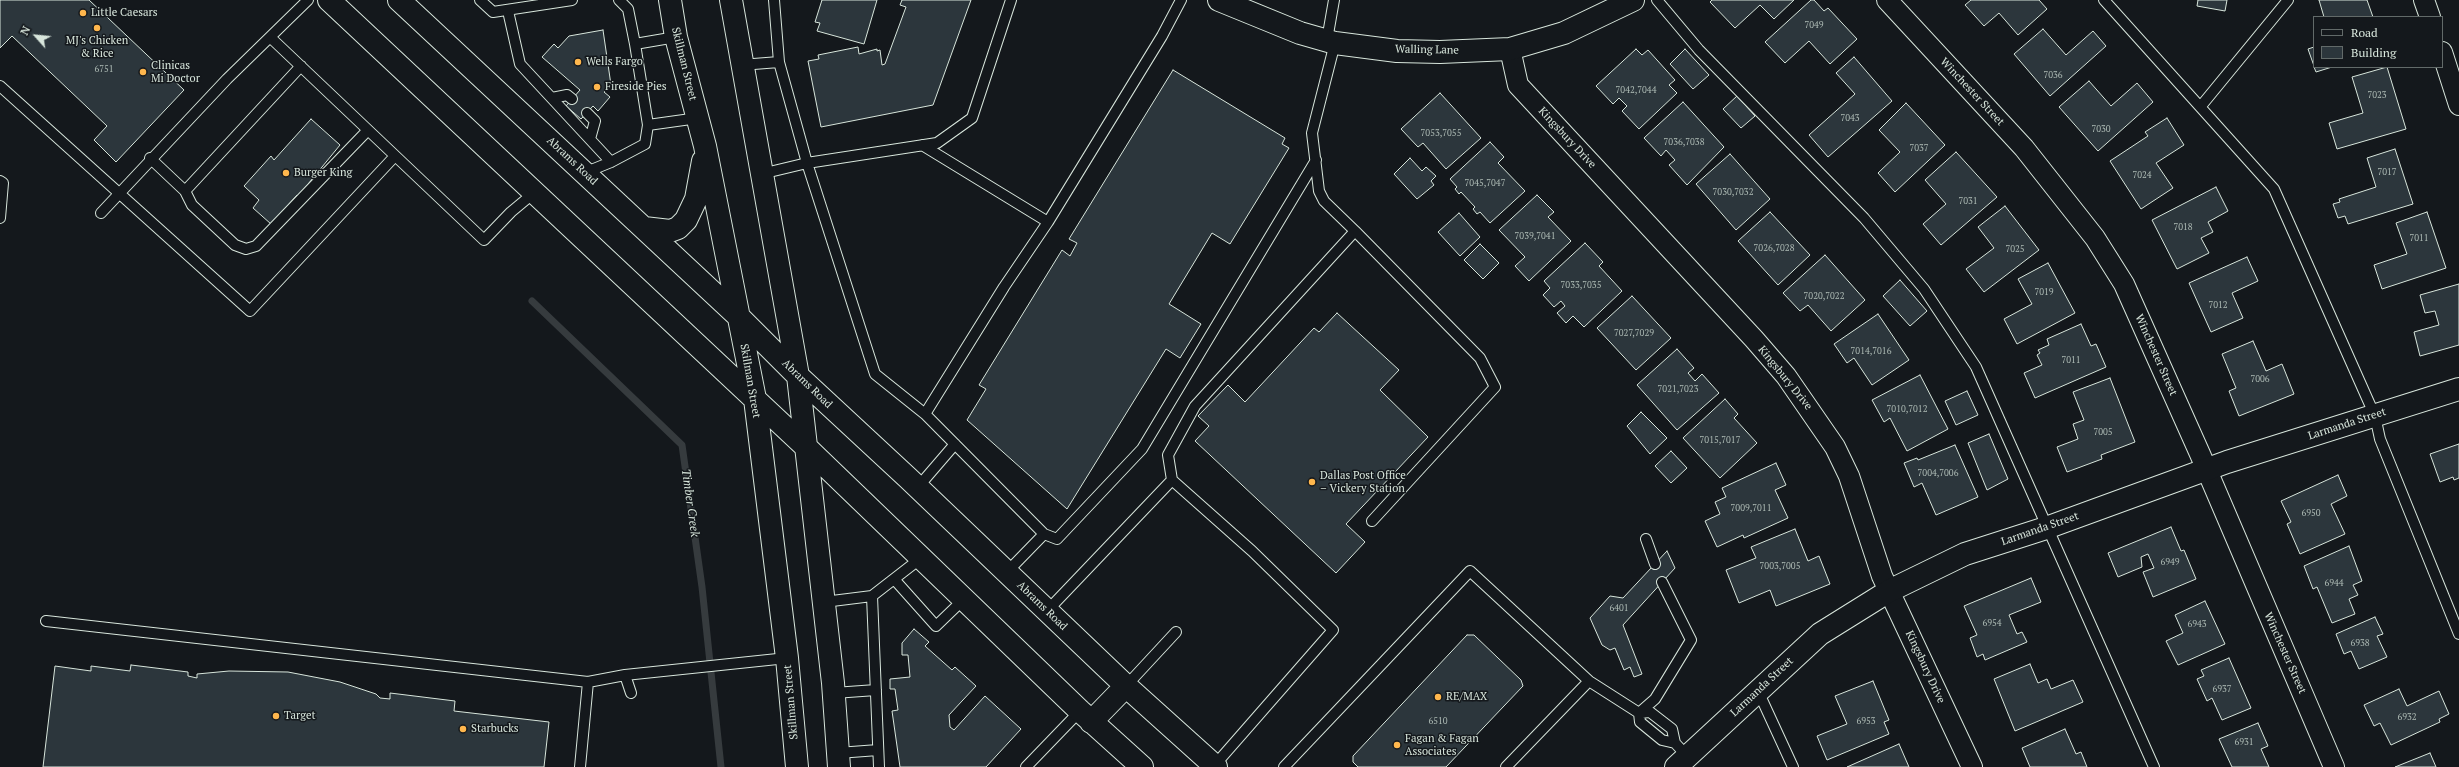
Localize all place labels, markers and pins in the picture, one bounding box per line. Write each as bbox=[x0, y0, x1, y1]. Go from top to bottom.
place label: Little Caesars bbox=[91, 6, 157, 20]
marker: Little Caesars bbox=[78, 8, 88, 18]
marker: MJ's Chicken & Rice bbox=[92, 23, 102, 33]
place label: MJ's Chicken & Rice bbox=[66, 34, 128, 60]
place label: Wells Fargo bbox=[586, 55, 643, 69]
marker: Wells Fargo bbox=[573, 57, 583, 67]
place label: Clinicas Mi Doctor bbox=[151, 59, 200, 85]
marker: Clinicas Mi Doctor bbox=[138, 67, 148, 77]
place label: Fireside Pies bbox=[605, 80, 667, 94]
marker: Fireside Pies bbox=[592, 82, 602, 92]
place label: Burger King bbox=[294, 166, 352, 180]
marker: Burger King bbox=[281, 168, 291, 178]
place label: Dallas Post Office – Vickery Station bbox=[1320, 469, 1406, 495]
marker: Dallas Post Office – Vickery Station bbox=[1307, 477, 1317, 487]
place label: RE/MAX bbox=[1446, 690, 1487, 704]
marker: RE/MAX bbox=[1433, 692, 1443, 702]
place label: Target bbox=[284, 709, 316, 723]
marker: Target bbox=[271, 711, 281, 721]
place label: Starbucks bbox=[471, 722, 519, 736]
marker: Starbucks bbox=[458, 724, 468, 734]
place label: Fagan & Fagan Associates bbox=[1405, 732, 1479, 758]
marker: Fagan & Fagan Associates bbox=[1392, 740, 1402, 750]

